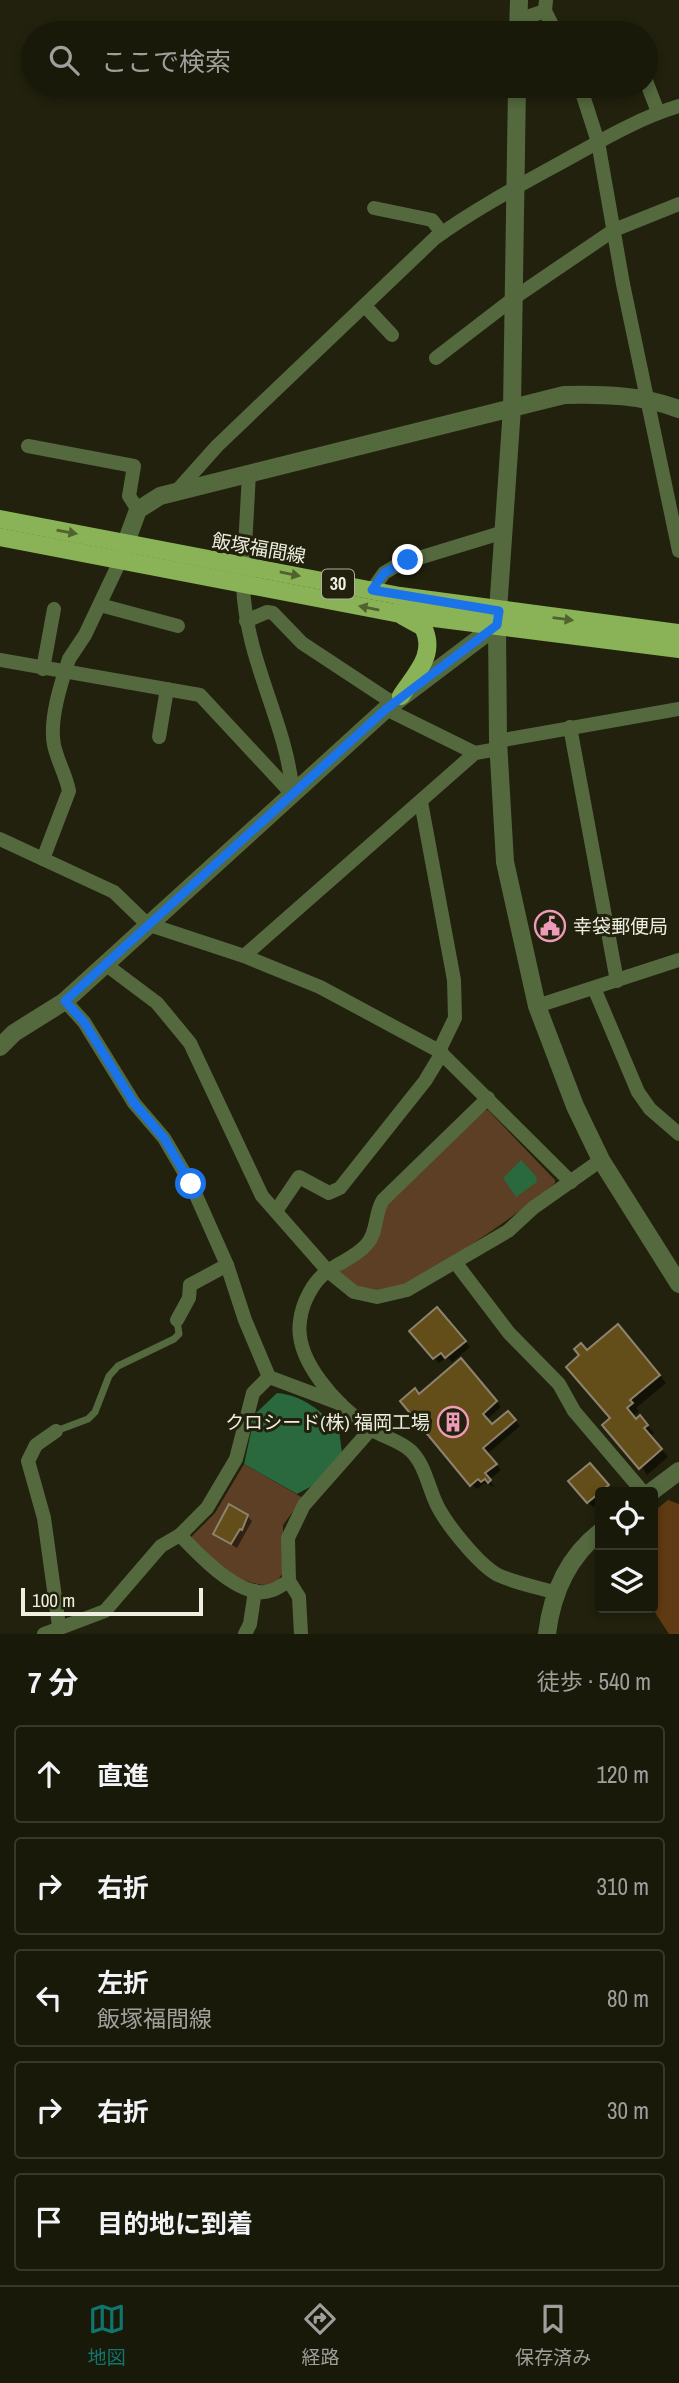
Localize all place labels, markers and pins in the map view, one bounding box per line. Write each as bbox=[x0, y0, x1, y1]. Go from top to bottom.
public building icon: 幸袋郵便局 bbox=[533, 909, 567, 943]
place label: 幸袋郵便局 bbox=[573, 913, 668, 939]
building icon: クロシード(株) 福岡工場 bbox=[436, 1405, 470, 1439]
place label: クロシード(株) 福岡工場 bbox=[225, 1409, 430, 1435]

